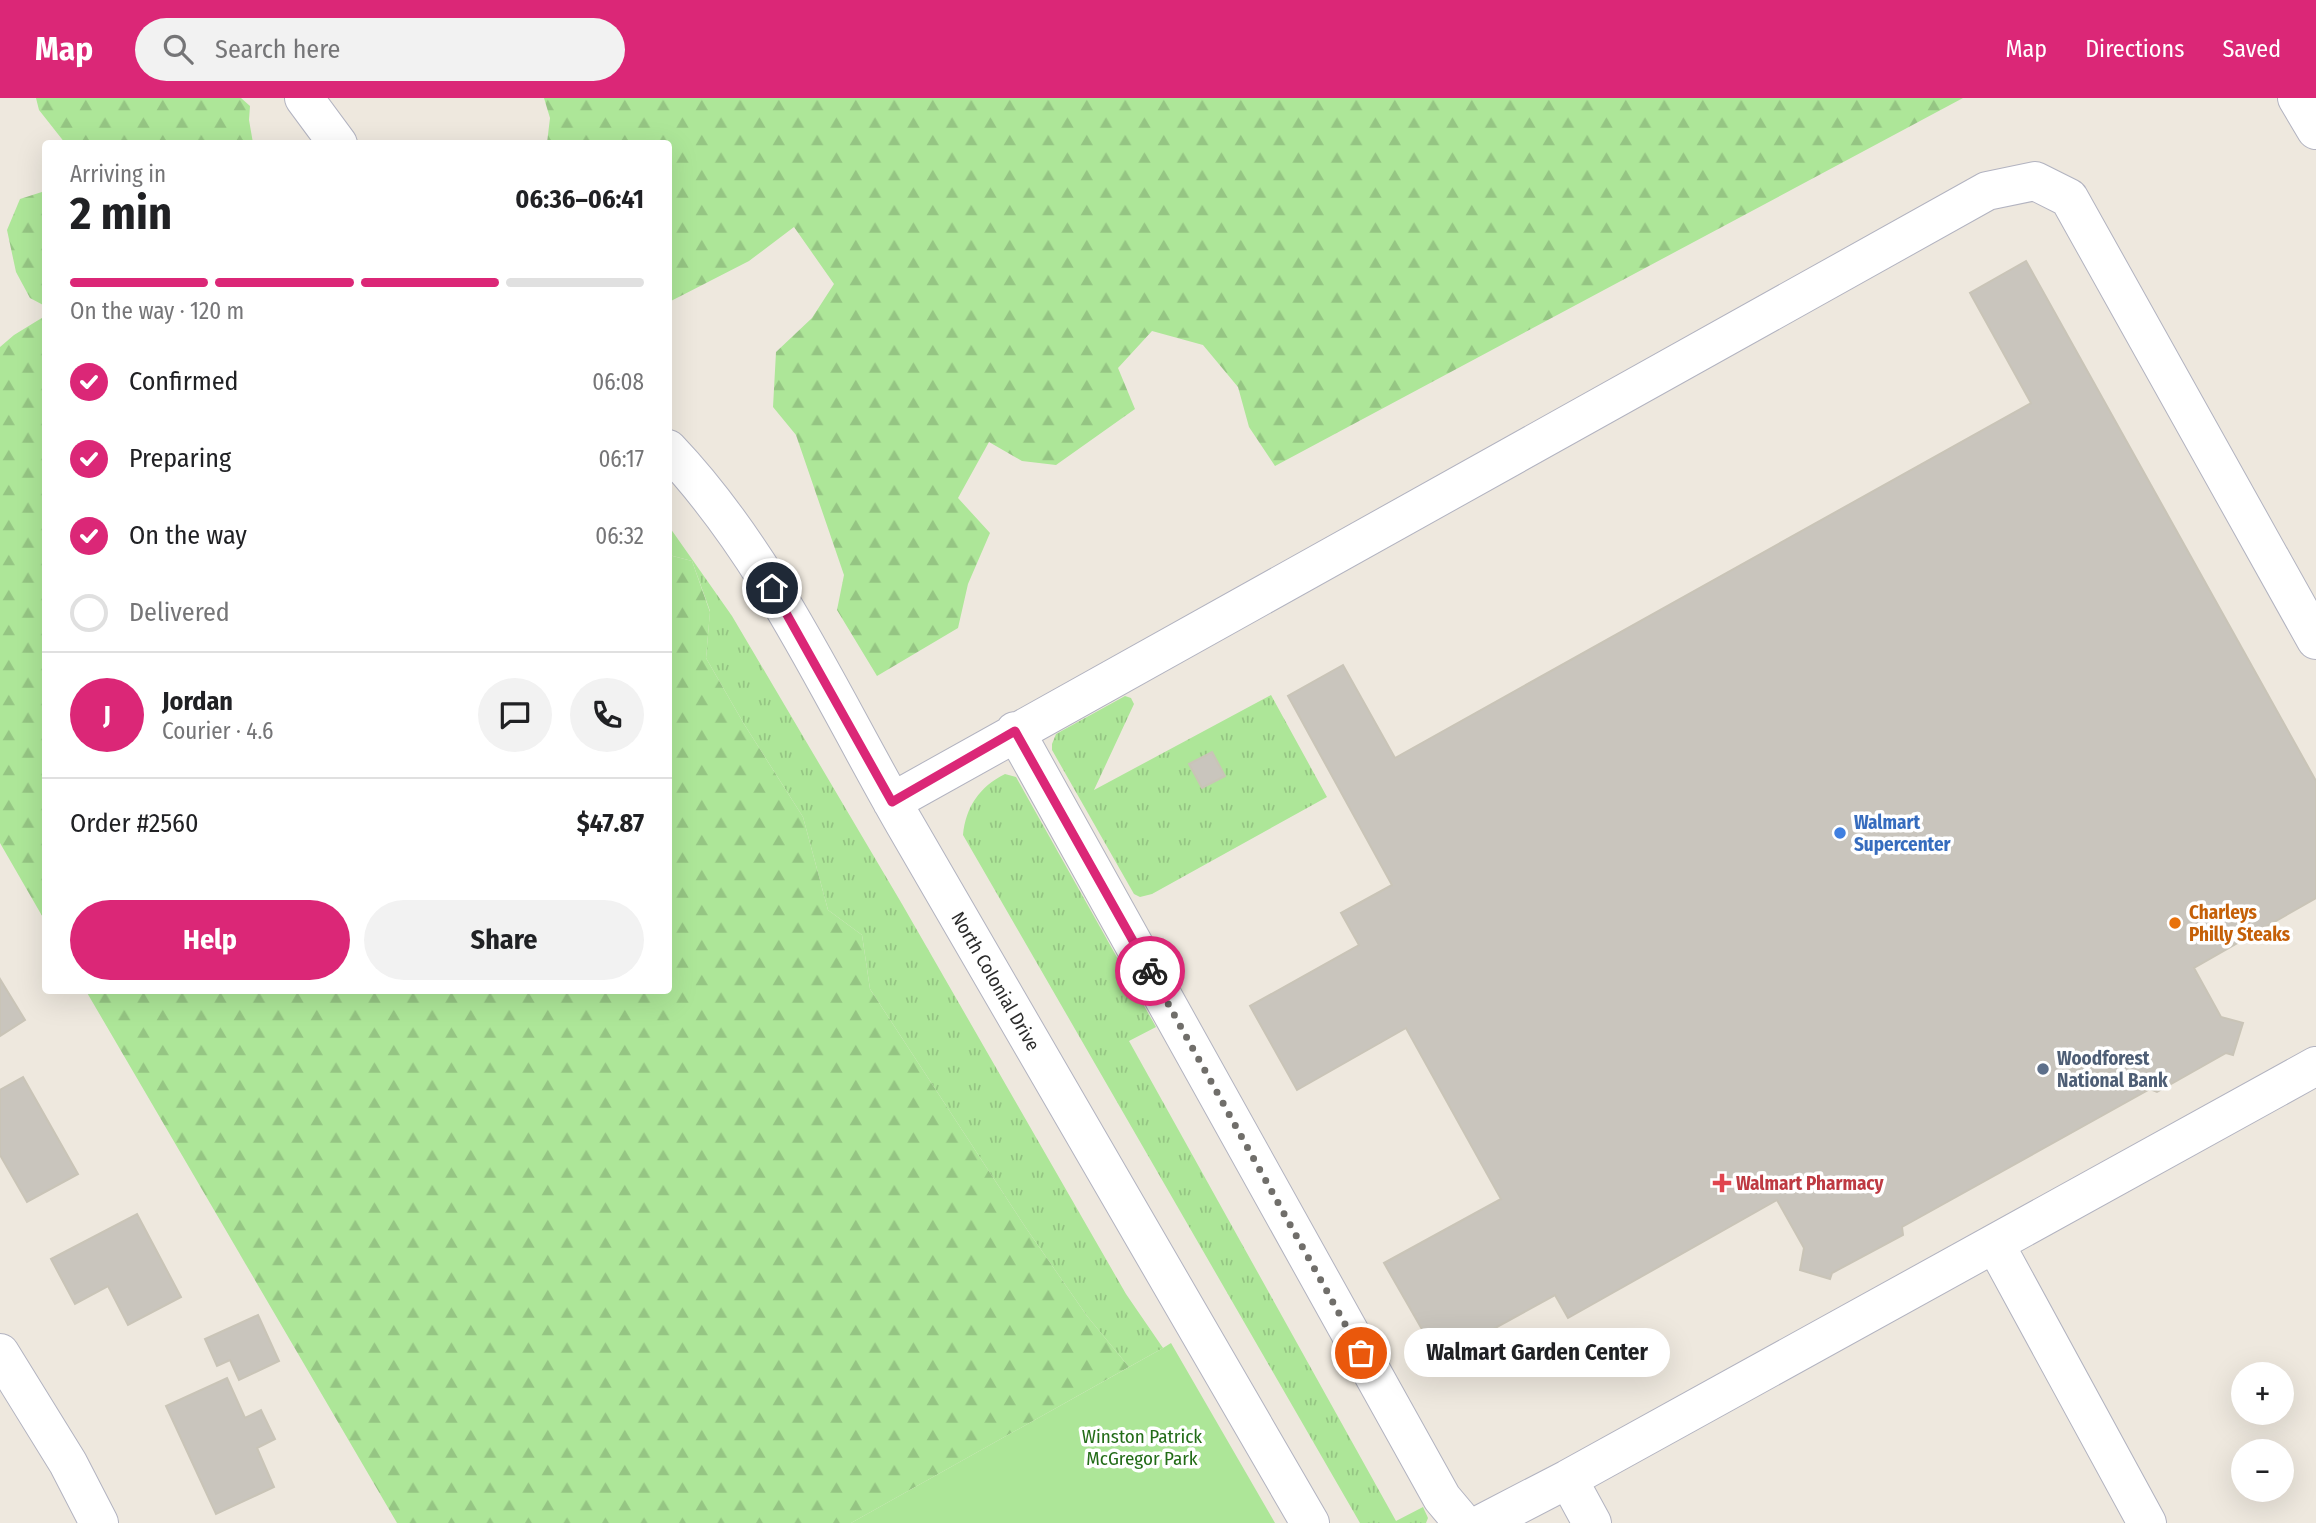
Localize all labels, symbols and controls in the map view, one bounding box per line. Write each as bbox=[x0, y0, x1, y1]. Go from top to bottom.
search box bbox=[135, 18, 625, 81]
text: Map bbox=[35, 29, 93, 69]
icon: search bbox=[159, 30, 197, 68]
text: Search here bbox=[215, 34, 340, 65]
text: Map bbox=[2006, 35, 2047, 63]
text: Directions bbox=[2085, 35, 2184, 63]
text: Saved bbox=[2222, 35, 2281, 63]
text: Arriving in bbox=[70, 160, 166, 188]
text: 06:36–06:41 bbox=[515, 184, 644, 215]
text: 2 min bbox=[70, 186, 172, 241]
text: On the way · 120 m bbox=[70, 297, 244, 325]
icon: check bbox=[70, 363, 108, 401]
text: Confirmed bbox=[129, 366, 239, 397]
text: 06:08 bbox=[592, 368, 644, 396]
icon: check bbox=[70, 440, 108, 478]
text: Preparing bbox=[129, 443, 231, 474]
text: 06:17 bbox=[598, 445, 644, 473]
icon: check bbox=[70, 517, 108, 555]
text: On the way bbox=[129, 520, 247, 551]
text: 06:32 bbox=[595, 522, 644, 550]
pin bbox=[742, 558, 802, 618]
icon: home bbox=[753, 569, 791, 607]
text: Delivered bbox=[129, 597, 230, 628]
button: chat bbox=[478, 678, 552, 752]
button: phone bbox=[570, 678, 644, 752]
text: Jordan bbox=[162, 686, 233, 717]
text: J bbox=[103, 700, 111, 731]
text: Courier · 4.6 bbox=[162, 717, 273, 745]
text: Order #2560 bbox=[70, 808, 199, 839]
text: $47.87 bbox=[577, 808, 644, 839]
place label: Walmart Supercenter bbox=[1854, 811, 1952, 856]
marker: Walmart Supercenter bbox=[1832, 825, 1848, 841]
button: Help bbox=[70, 900, 350, 980]
button: Share bbox=[364, 900, 644, 980]
place label: Charleys Philly Steaks bbox=[2189, 901, 2291, 946]
street label: North Colonial Drive bbox=[946, 908, 1045, 1055]
marker: Charleys Philly Steaks bbox=[2167, 915, 2183, 931]
courier bbox=[1115, 936, 1185, 1006]
icon: bike bbox=[1131, 952, 1169, 990]
place label: Woodforest National Bank bbox=[2057, 1047, 2168, 1092]
marker: Woodforest National Bank bbox=[2035, 1061, 2051, 1077]
place label: Walmart Pharmacy bbox=[1736, 1172, 1885, 1195]
marker: Walmart Pharmacy bbox=[1714, 1175, 1730, 1191]
pin bbox=[1331, 1323, 1391, 1383]
callout: Walmart Garden Center bbox=[1403, 1328, 1669, 1378]
icon: bag bbox=[1342, 1334, 1380, 1372]
text: Walmart Garden Center bbox=[1426, 1338, 1648, 1366]
map controls bbox=[2231, 1362, 2294, 1502]
button: + bbox=[2231, 1362, 2294, 1425]
park label: Winston Patrick McGregor Park bbox=[1082, 1425, 1202, 1470]
button: − bbox=[2231, 1439, 2294, 1502]

